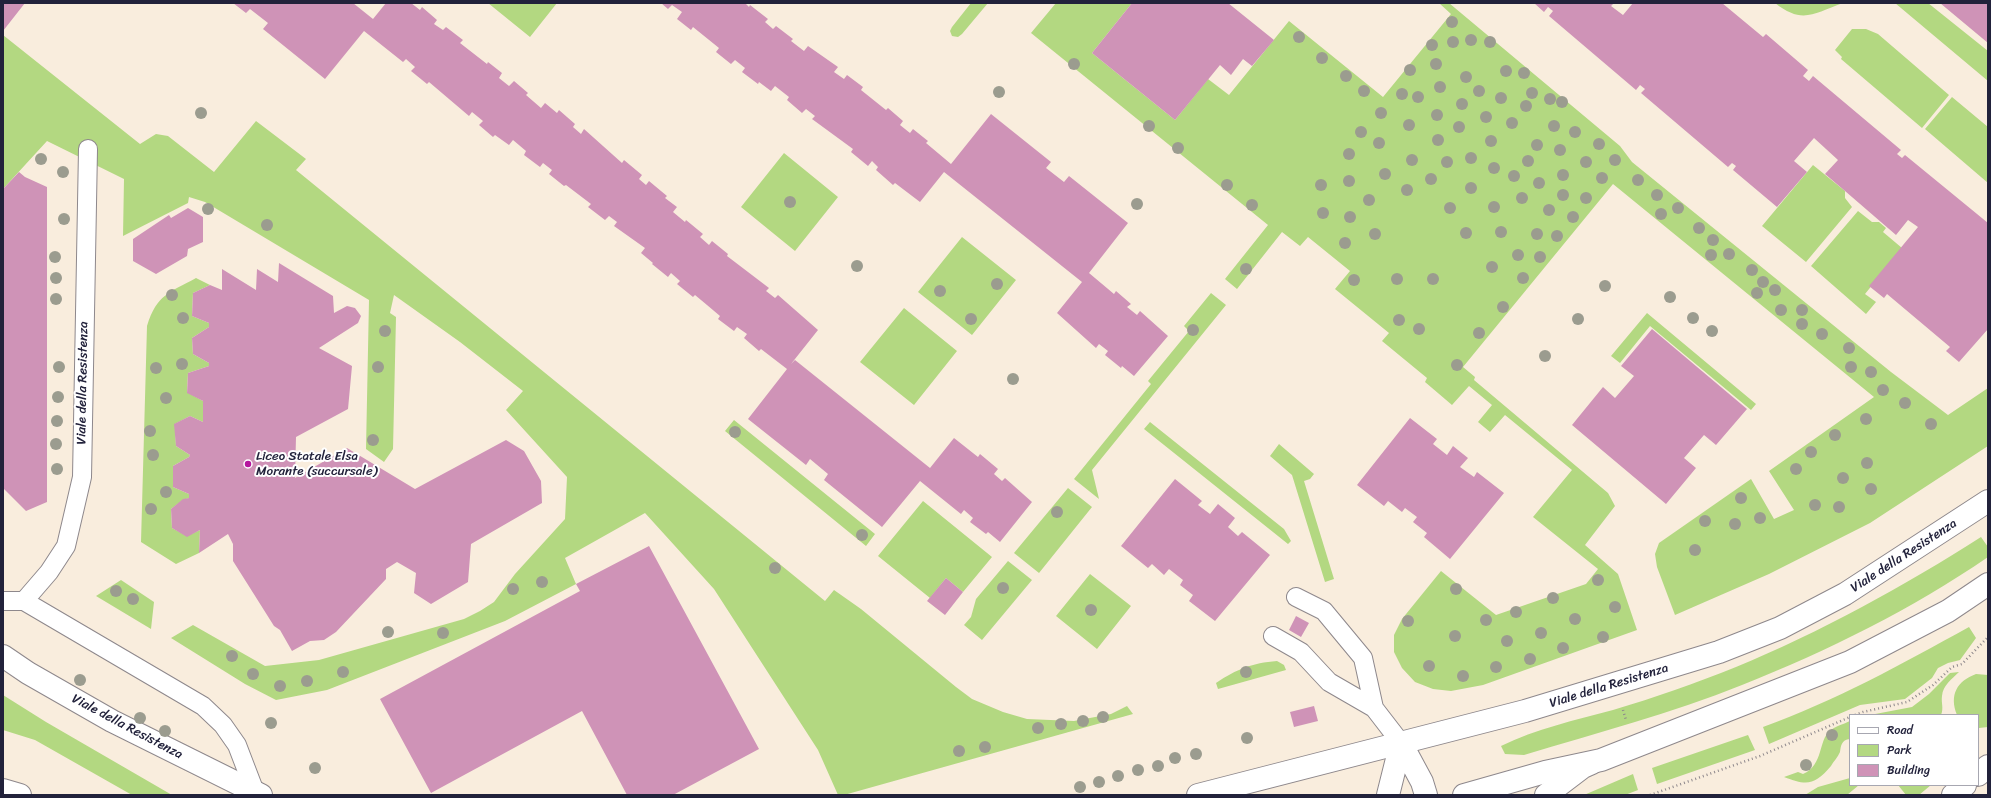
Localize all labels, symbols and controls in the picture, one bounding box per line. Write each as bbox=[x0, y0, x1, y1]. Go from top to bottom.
street label: Viale della Resistenza bbox=[74, 321, 92, 445]
place label: Liceo Statale Elsa Morante (succursale) bbox=[256, 449, 377, 480]
marker: Liceo Statale Elsa Morante (succursale) bbox=[243, 459, 253, 469]
street label: Viale della Resistenza bbox=[1848, 516, 1960, 596]
street label: Viale della Resistenza bbox=[1548, 661, 1670, 711]
street label: Viale della Resistenza bbox=[69, 691, 185, 763]
legend bbox=[1849, 714, 1979, 786]
text: Road bbox=[1887, 719, 1913, 741]
text: Park bbox=[1887, 739, 1912, 761]
text: Building bbox=[1887, 759, 1930, 781]

